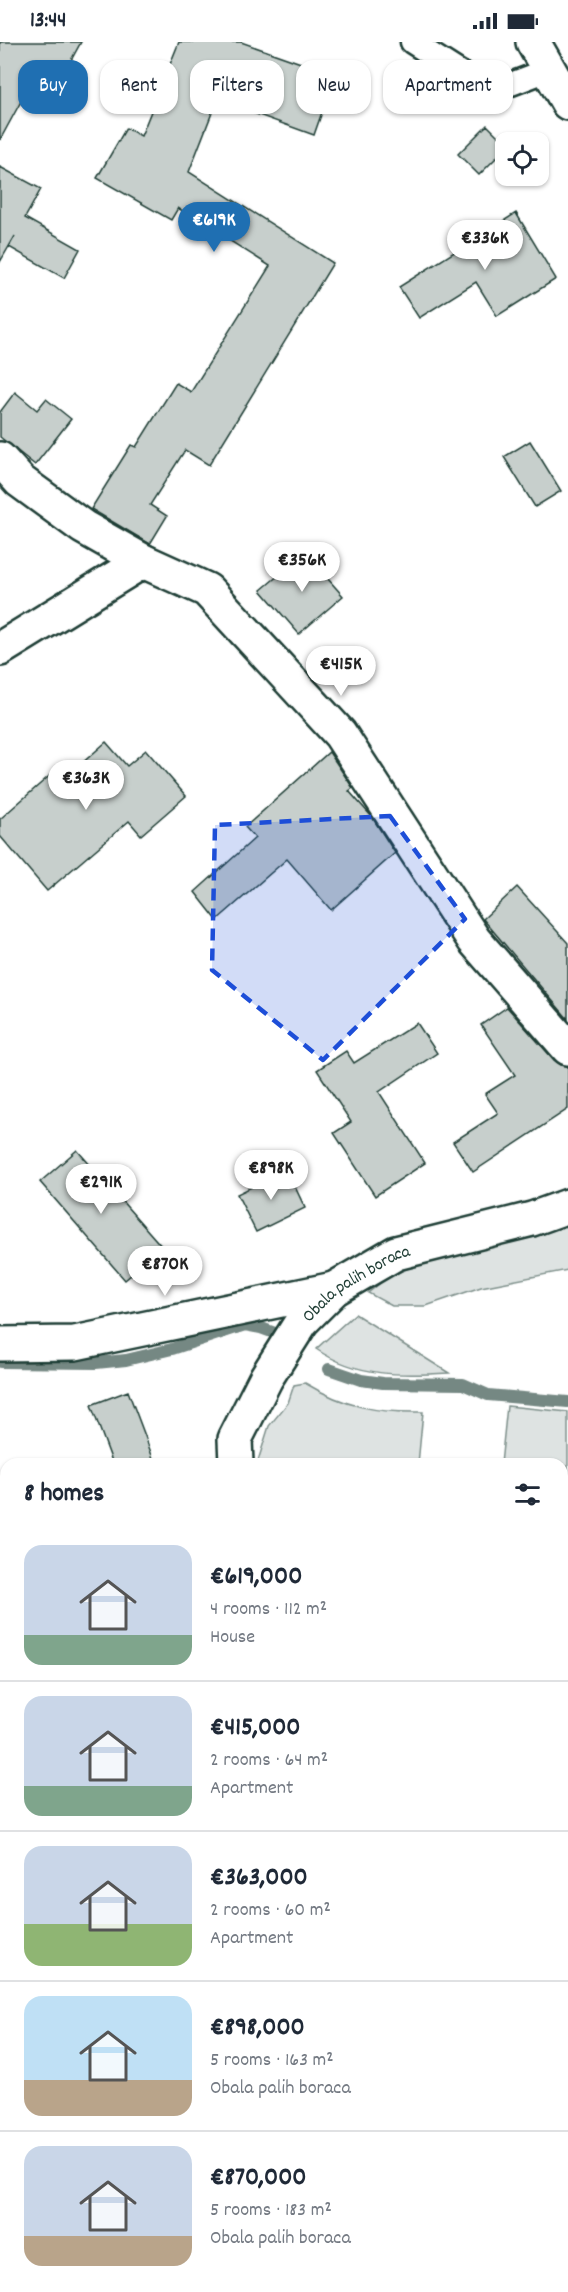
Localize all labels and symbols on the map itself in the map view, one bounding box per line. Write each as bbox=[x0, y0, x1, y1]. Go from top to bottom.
pin: €619K bbox=[172, 202, 256, 253]
pin: €336K bbox=[443, 220, 527, 271]
pin: €356K bbox=[260, 542, 344, 593]
pin: €415K bbox=[299, 646, 383, 697]
pin: €363K bbox=[44, 760, 128, 811]
pin: €898K bbox=[229, 1150, 313, 1201]
pin: €291K bbox=[59, 1164, 143, 1215]
street label: Obala palih boraca bbox=[298, 1240, 413, 1329]
pin: €870K bbox=[123, 1246, 207, 1297]

